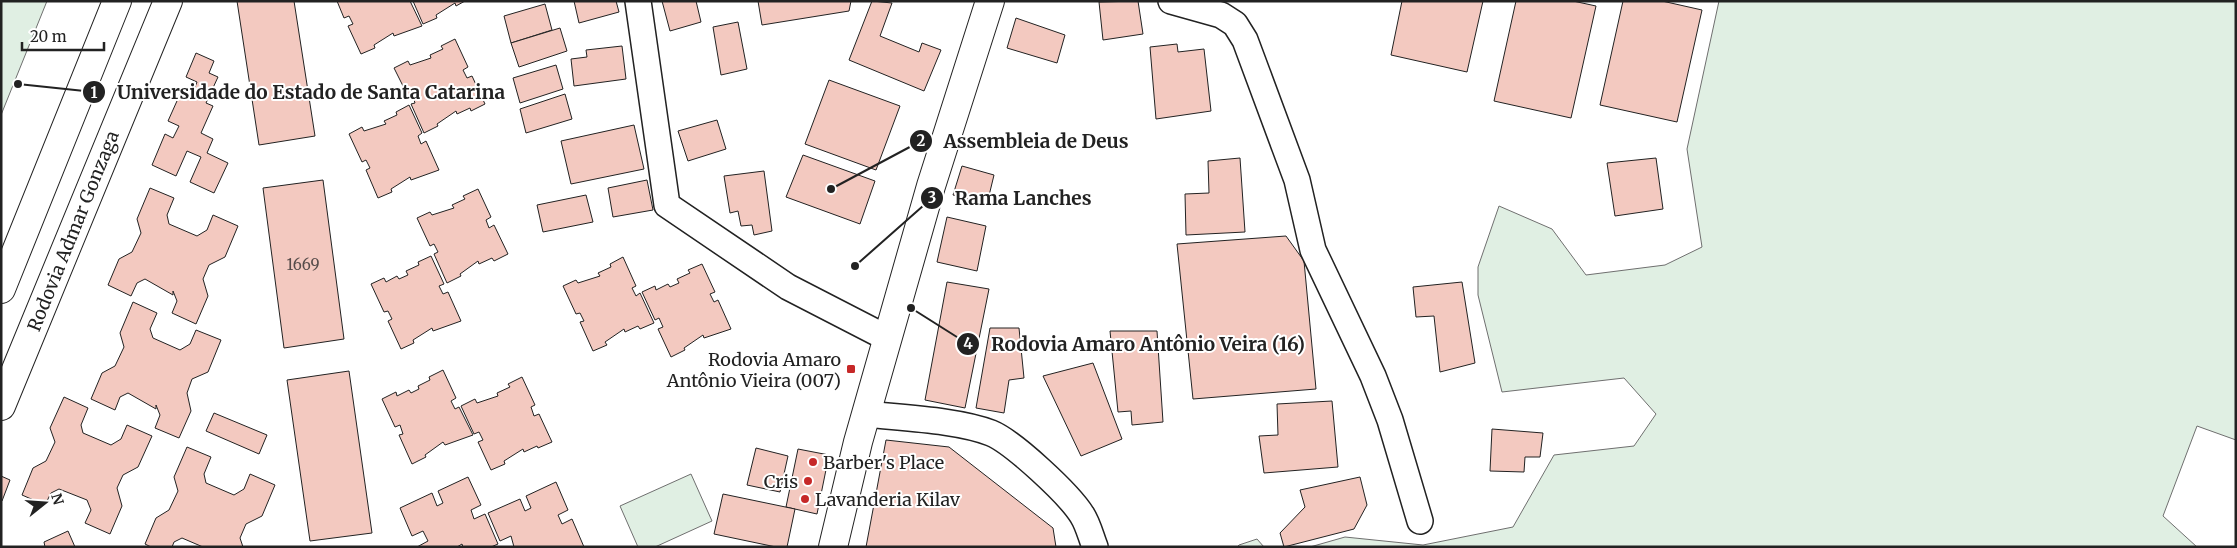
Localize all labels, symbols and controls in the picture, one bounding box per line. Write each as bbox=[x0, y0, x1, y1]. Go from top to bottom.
scale bar bbox=[22, 20, 105, 52]
text: 20 m bbox=[30, 27, 67, 46]
callout: Universidade do Estado de Santa Catarina bbox=[82, 75, 515, 109]
text: Universidade do Estado de Santa Catarina bbox=[117, 80, 505, 104]
text: 1 bbox=[91, 83, 98, 102]
callout: Assembleia de Deus bbox=[909, 124, 1139, 158]
street label: Rodovia Admar Gonzaga bbox=[22, 127, 124, 335]
text: Assembleia de Deus bbox=[942, 129, 1129, 153]
text: 2 bbox=[917, 131, 926, 150]
callout: Rama Lanches bbox=[920, 181, 1102, 215]
text: Rama Lanches bbox=[954, 186, 1092, 210]
text: 3 bbox=[928, 188, 936, 207]
house number: 1669 bbox=[287, 255, 320, 274]
callout: Rodovia Amaro Antônio Veira (16) bbox=[956, 327, 1315, 361]
text: Rodovia Amaro Antônio Veira (16) bbox=[991, 332, 1305, 356]
text: 4 bbox=[963, 334, 973, 353]
place label: Rodovia Amaro Antônio Vieira (007) bbox=[666, 348, 841, 392]
marker: Rodovia Amaro Antônio Vieira (007) bbox=[845, 363, 857, 375]
place label: Barber's Place bbox=[823, 451, 944, 474]
marker: Barber's Place bbox=[807, 456, 819, 468]
place label: Cris bbox=[764, 470, 798, 493]
marker: Cris bbox=[802, 475, 814, 487]
north arrow bbox=[20, 478, 70, 528]
place label: Lavanderia Kilav bbox=[815, 488, 961, 511]
text: N bbox=[47, 491, 68, 507]
marker: Lavanderia Kilav bbox=[799, 493, 811, 505]

